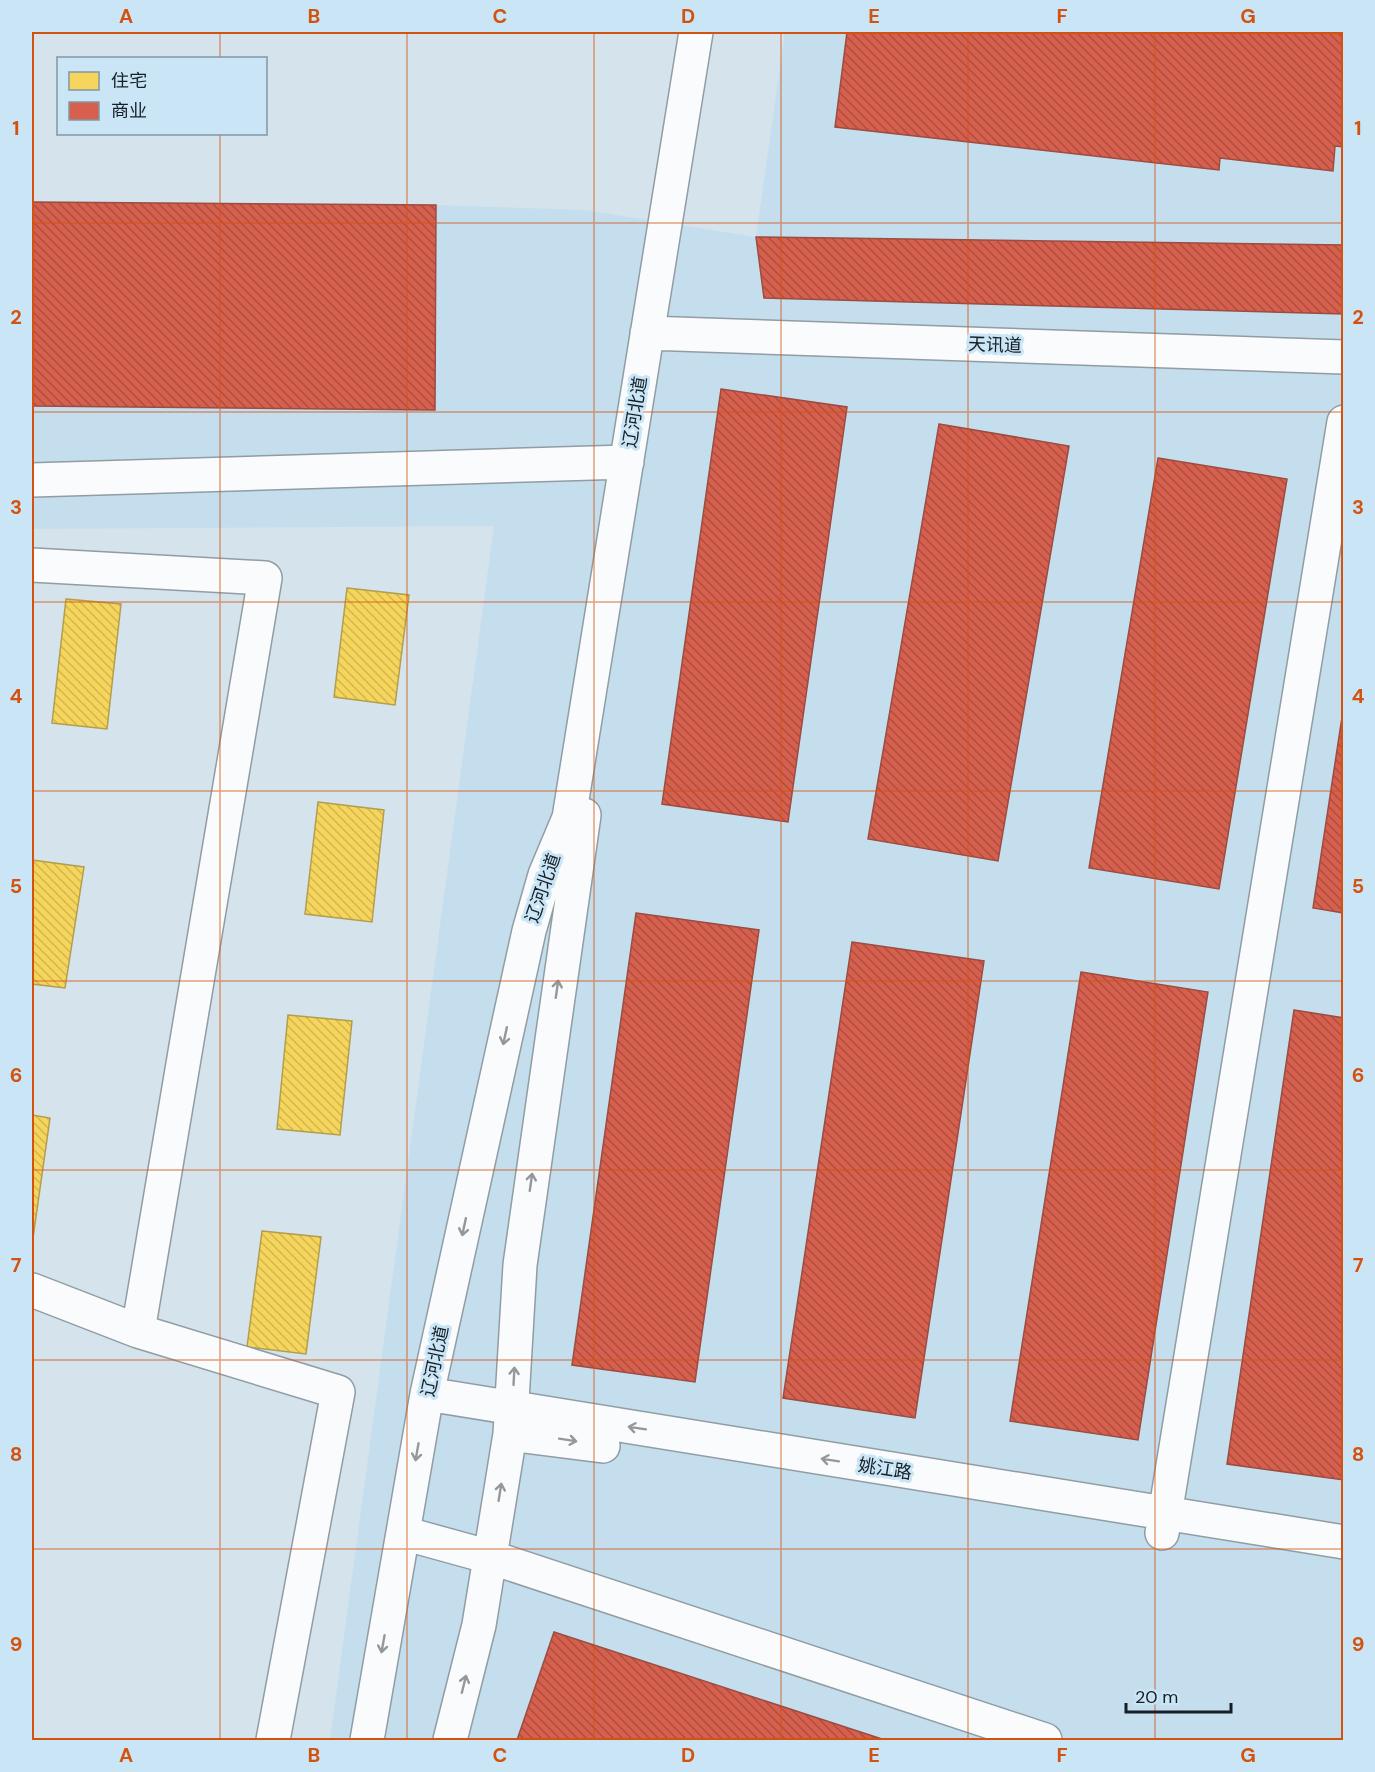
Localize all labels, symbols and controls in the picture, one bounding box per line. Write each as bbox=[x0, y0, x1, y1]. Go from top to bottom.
text: A bbox=[119, 3, 133, 29]
text: B bbox=[308, 3, 320, 29]
text: C bbox=[493, 3, 507, 29]
text: D bbox=[681, 3, 695, 29]
text: E bbox=[868, 3, 880, 29]
text: F bbox=[1056, 3, 1068, 29]
text: G bbox=[1240, 3, 1256, 29]
legend bbox=[57, 57, 267, 135]
text: 住宅 bbox=[111, 69, 147, 93]
text: 商业 bbox=[111, 99, 147, 123]
text: 1 bbox=[12, 115, 20, 141]
text: 1 bbox=[1354, 115, 1362, 141]
text: 2 bbox=[10, 304, 22, 330]
text: 2 bbox=[1352, 304, 1364, 330]
street label: 天讯道 bbox=[968, 332, 1022, 358]
street label: 辽河北道 bbox=[618, 375, 652, 449]
text: 3 bbox=[10, 494, 22, 520]
text: 3 bbox=[1352, 494, 1364, 520]
text: 4 bbox=[10, 683, 23, 709]
text: 4 bbox=[1352, 683, 1365, 709]
street label: 辽河北道 bbox=[520, 850, 566, 926]
text: 5 bbox=[10, 873, 22, 899]
text: 5 bbox=[1352, 873, 1364, 899]
one-way arrow bbox=[552, 979, 563, 999]
one-way arrow bbox=[499, 1026, 511, 1045]
text: 6 bbox=[10, 1062, 22, 1088]
text: 6 bbox=[1352, 1062, 1364, 1088]
one-way arrow bbox=[525, 1173, 536, 1192]
one-way arrow bbox=[458, 1216, 469, 1236]
text: 7 bbox=[11, 1252, 22, 1278]
text: 7 bbox=[1353, 1252, 1364, 1278]
street label: 辽河北道 bbox=[416, 1323, 454, 1399]
one-way arrow bbox=[509, 1367, 520, 1387]
one-way arrow bbox=[628, 1423, 648, 1434]
one-way arrow bbox=[558, 1435, 578, 1446]
text: 8 bbox=[10, 1441, 22, 1467]
text: 8 bbox=[1352, 1441, 1364, 1467]
one-way arrow bbox=[411, 1442, 422, 1461]
street label: 姚江路 bbox=[856, 1453, 914, 1485]
one-way arrow bbox=[820, 1454, 840, 1465]
one-way arrow bbox=[494, 1483, 505, 1503]
text: 9 bbox=[10, 1631, 22, 1657]
text: 9 bbox=[1352, 1631, 1364, 1657]
one-way arrow bbox=[378, 1634, 389, 1653]
one-way arrow bbox=[459, 1675, 470, 1694]
scale bar bbox=[1126, 1676, 1231, 1714]
text: 20 m bbox=[1135, 1685, 1178, 1709]
text: A bbox=[119, 1742, 133, 1768]
text: B bbox=[308, 1742, 320, 1768]
text: C bbox=[493, 1742, 507, 1768]
text: D bbox=[681, 1742, 695, 1768]
text: E bbox=[868, 1742, 880, 1768]
text: F bbox=[1056, 1742, 1068, 1768]
text: G bbox=[1240, 1742, 1256, 1768]

